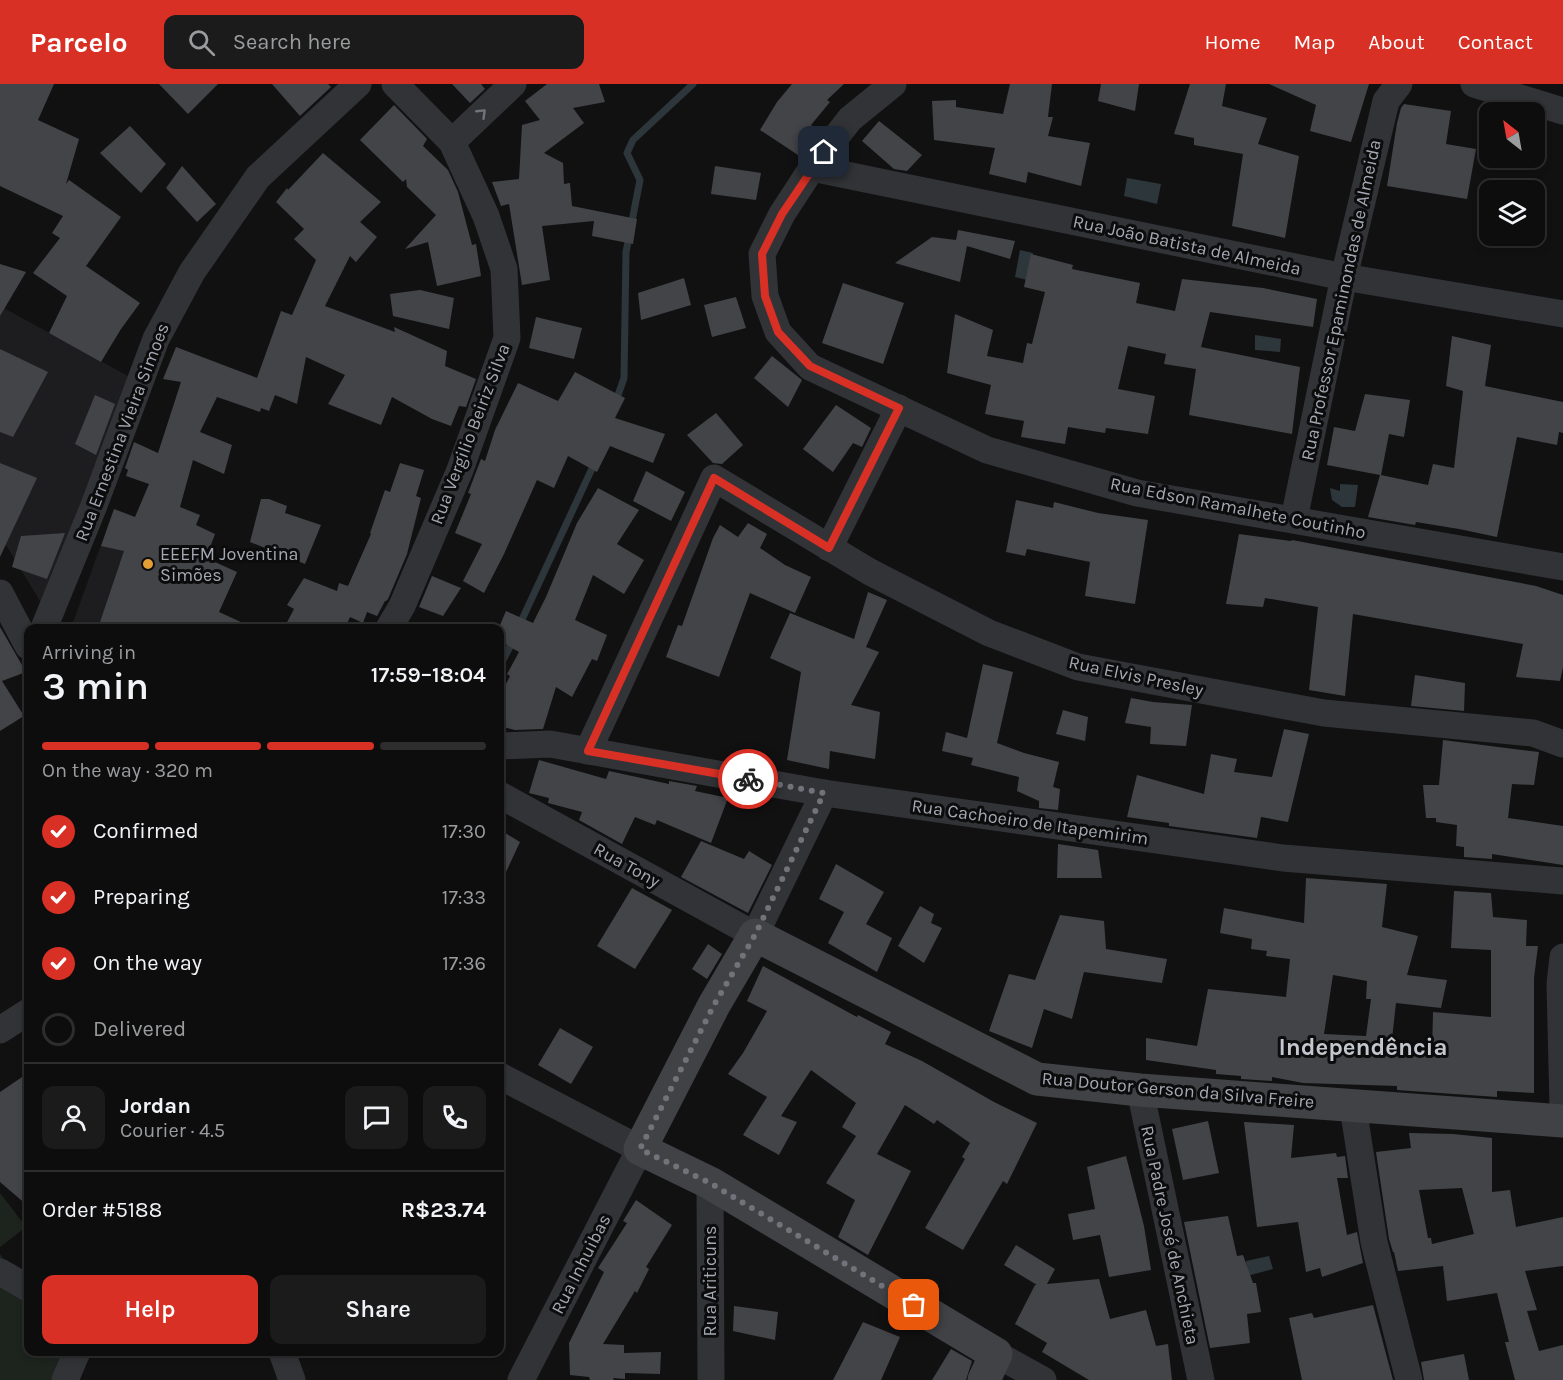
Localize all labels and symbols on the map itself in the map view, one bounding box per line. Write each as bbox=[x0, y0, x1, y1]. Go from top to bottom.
north arrow bbox=[1479, 102, 1545, 168]
one-way arrow bbox=[476, 109, 486, 120]
pin bbox=[798, 126, 849, 177]
street label: Rua Professor Epaminondas de Almeida bbox=[1296, 138, 1386, 462]
street label: Rua João Batista de Almeida bbox=[1071, 210, 1303, 280]
street label: Rua Ernestina Vieira Simoes bbox=[70, 320, 174, 544]
street label: Rua Vergilio Beiriz Silva bbox=[425, 340, 515, 528]
street label: Rua Edson Ramalhete Coutinho bbox=[1108, 472, 1368, 544]
place label: EEEFM Joventina Simões bbox=[160, 543, 298, 586]
marker: EEEFM Joventina Simões bbox=[141, 557, 155, 571]
street label: Rua Elvis Presley bbox=[1067, 651, 1206, 701]
courier bbox=[718, 749, 778, 809]
street label: Rua Cachoeiro de Itapemirim bbox=[910, 794, 1150, 850]
street label: Rua Tony bbox=[590, 838, 665, 893]
district label: Independência bbox=[1278, 1033, 1448, 1061]
street label: Rua Doutor Gerson da Silva Freire bbox=[1041, 1067, 1315, 1113]
street label: Rua Padre José de Anchieta bbox=[1136, 1123, 1204, 1347]
street label: Rua Inhuibas bbox=[546, 1210, 616, 1318]
street label: Rua Ariticuns bbox=[699, 1226, 721, 1336]
pin bbox=[888, 1279, 939, 1330]

